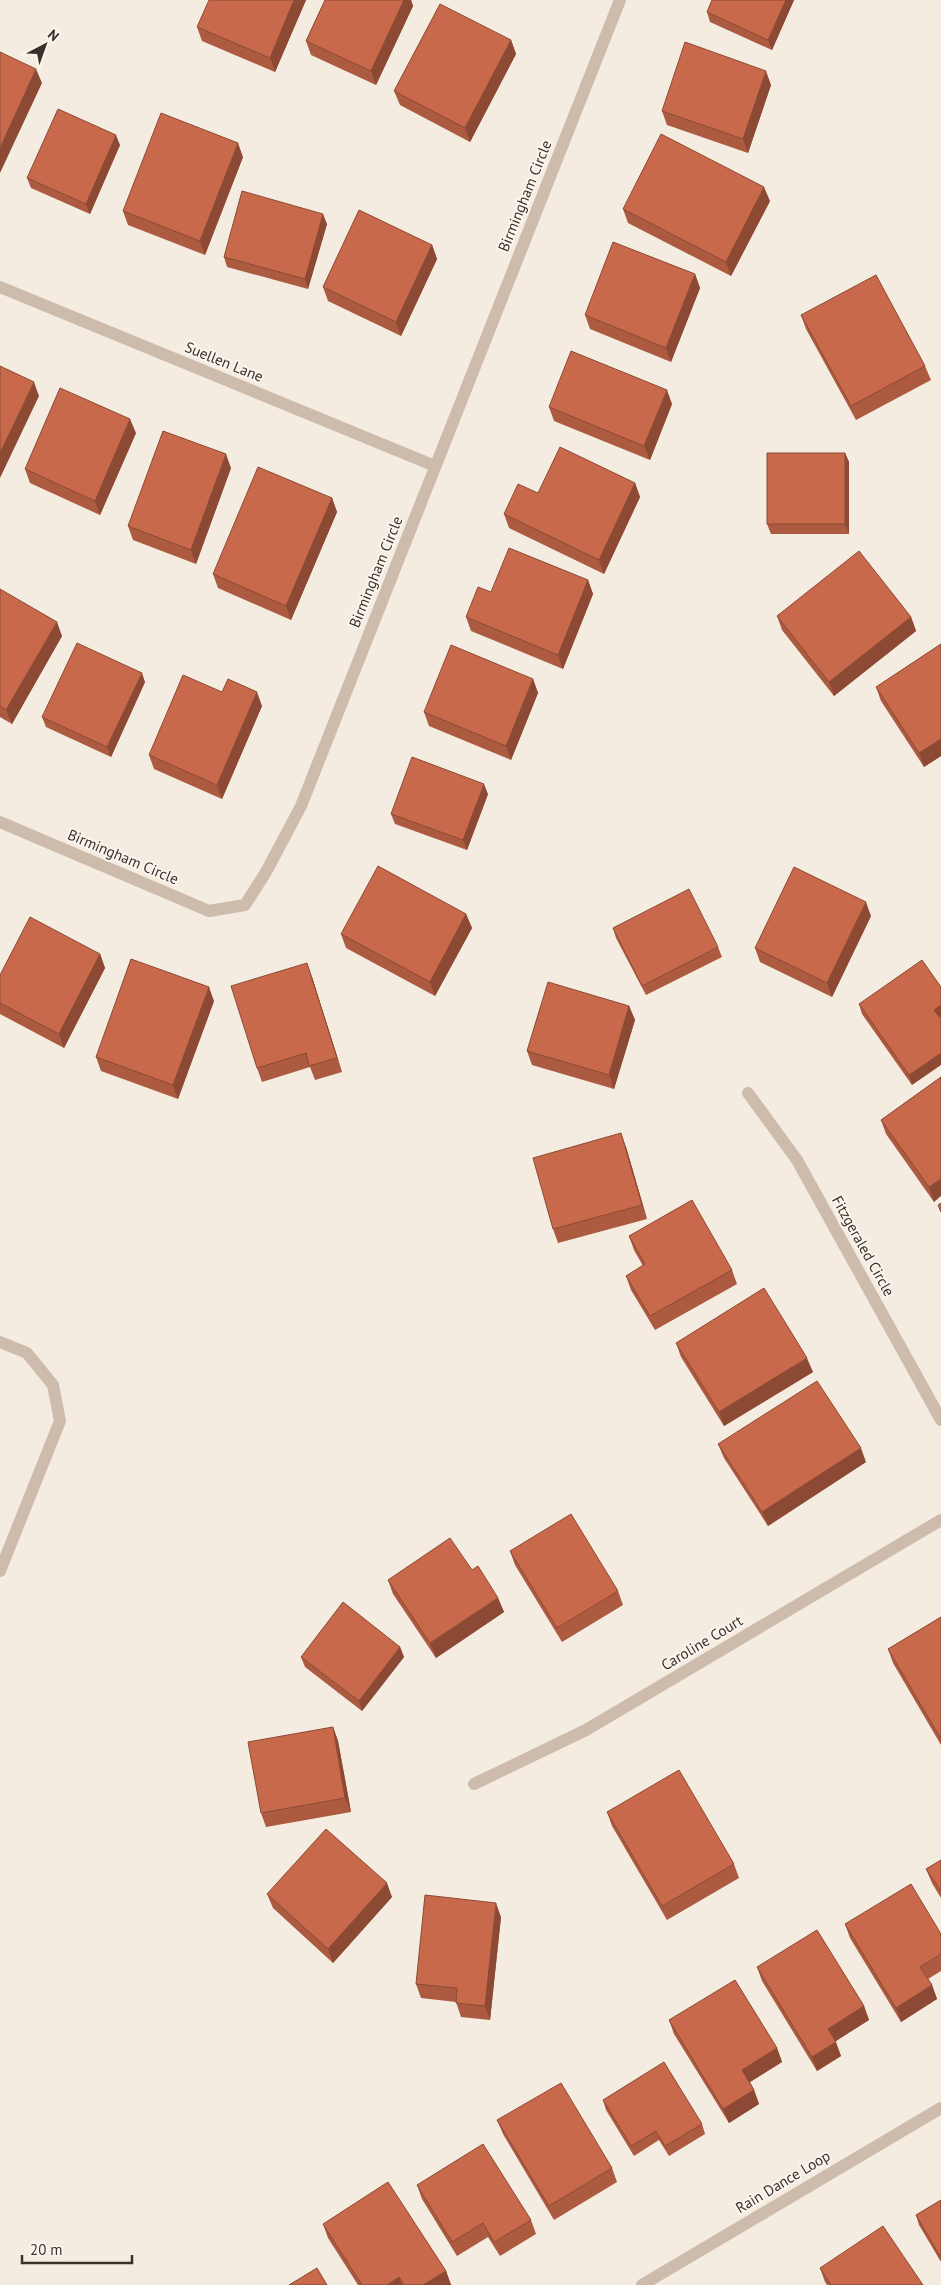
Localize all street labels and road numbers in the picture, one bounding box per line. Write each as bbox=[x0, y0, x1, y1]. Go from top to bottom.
street label: Birmingham Circle bbox=[494, 137, 556, 254]
street label: Suellen Lane bbox=[182, 337, 266, 386]
street label: Birmingham Circle bbox=[345, 513, 407, 630]
street label: Birmingham Circle bbox=[65, 825, 182, 888]
street label: Fitzgeraled Circle bbox=[828, 1192, 899, 1299]
street label: Caroline Court bbox=[657, 1611, 746, 1674]
street label: Rain Dance Loop bbox=[732, 2146, 834, 2217]

